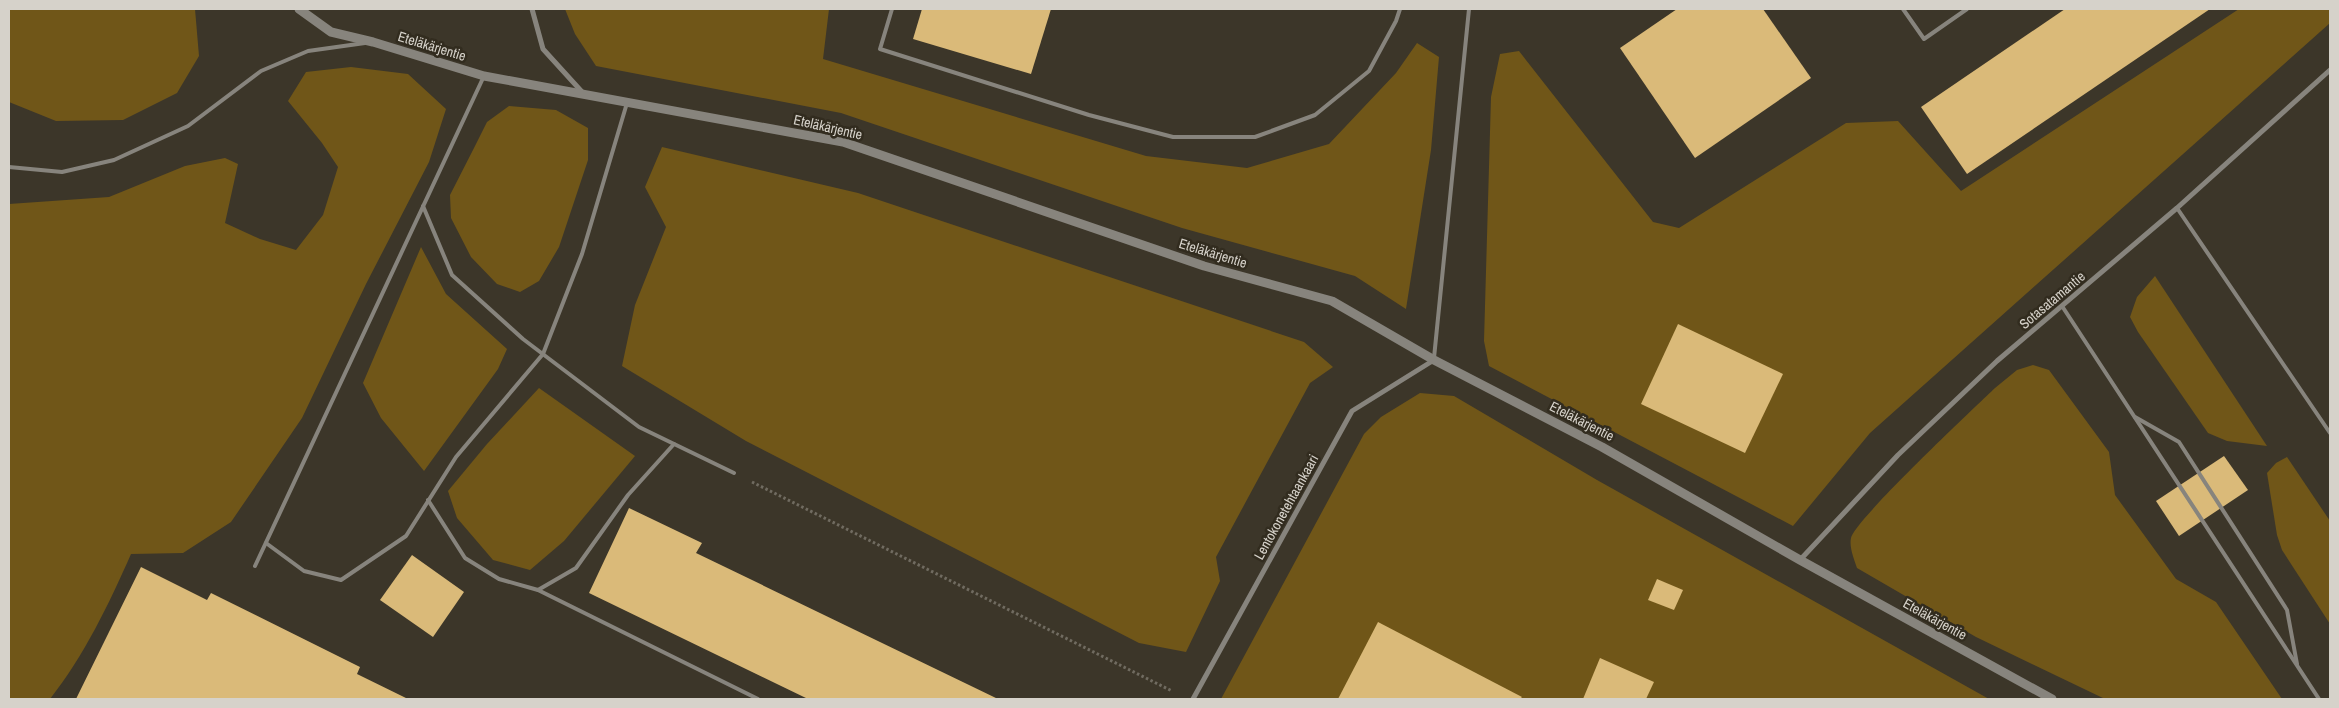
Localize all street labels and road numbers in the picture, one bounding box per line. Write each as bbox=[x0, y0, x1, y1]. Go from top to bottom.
street label: Eteläkärjentie bbox=[396, 27, 468, 65]
street label: Eteläkärjentie bbox=[792, 110, 864, 144]
street label: Eteläkärjentie bbox=[1177, 234, 1249, 272]
street label: Sotasatamantie bbox=[2015, 267, 2089, 333]
street label: Eteläkärjentie bbox=[1547, 397, 1617, 445]
street label: Lentokonetehtaankaari bbox=[1250, 451, 1322, 563]
street label: Eteläkärjentie bbox=[1900, 594, 1970, 644]

